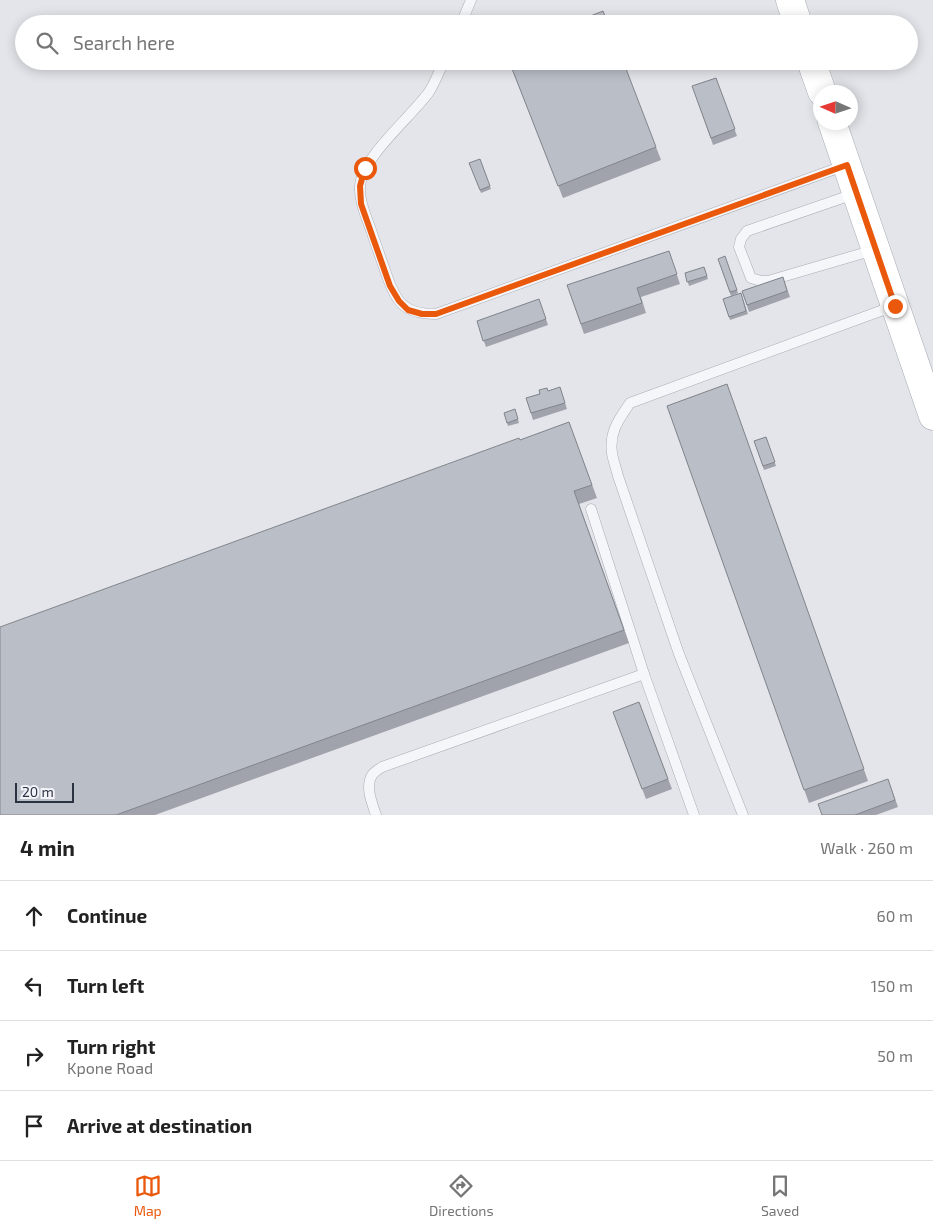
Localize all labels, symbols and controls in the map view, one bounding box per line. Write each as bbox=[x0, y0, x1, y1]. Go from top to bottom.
search box bbox=[15, 15, 918, 70]
icon: search bbox=[33, 29, 61, 57]
text: Search here bbox=[73, 31, 175, 54]
north arrow bbox=[813, 85, 858, 130]
route start bbox=[354, 157, 377, 180]
route end bbox=[884, 295, 907, 318]
scale bar bbox=[15, 780, 74, 803]
text: 20 m bbox=[22, 783, 54, 800]
text: 4 min bbox=[20, 835, 75, 860]
text: Walk · 260 m bbox=[820, 838, 913, 857]
icon: ahead bbox=[20, 902, 48, 930]
text: Continue bbox=[67, 904, 147, 927]
text: 60 m bbox=[877, 906, 913, 925]
icon: left bbox=[20, 972, 48, 1000]
text: Turn left bbox=[67, 974, 144, 997]
text: 150 m bbox=[871, 976, 913, 995]
text: Turn right bbox=[67, 1035, 155, 1058]
icon: right bbox=[20, 1042, 48, 1070]
text: 50 m bbox=[877, 1046, 913, 1065]
text: Kpone Road bbox=[67, 1058, 153, 1077]
icon: arrive bbox=[20, 1112, 48, 1140]
text: Arrive at destination bbox=[67, 1114, 252, 1137]
tab: Map bbox=[134, 1172, 162, 1219]
tab: Directions bbox=[429, 1172, 494, 1219]
tab: Saved bbox=[761, 1172, 799, 1219]

